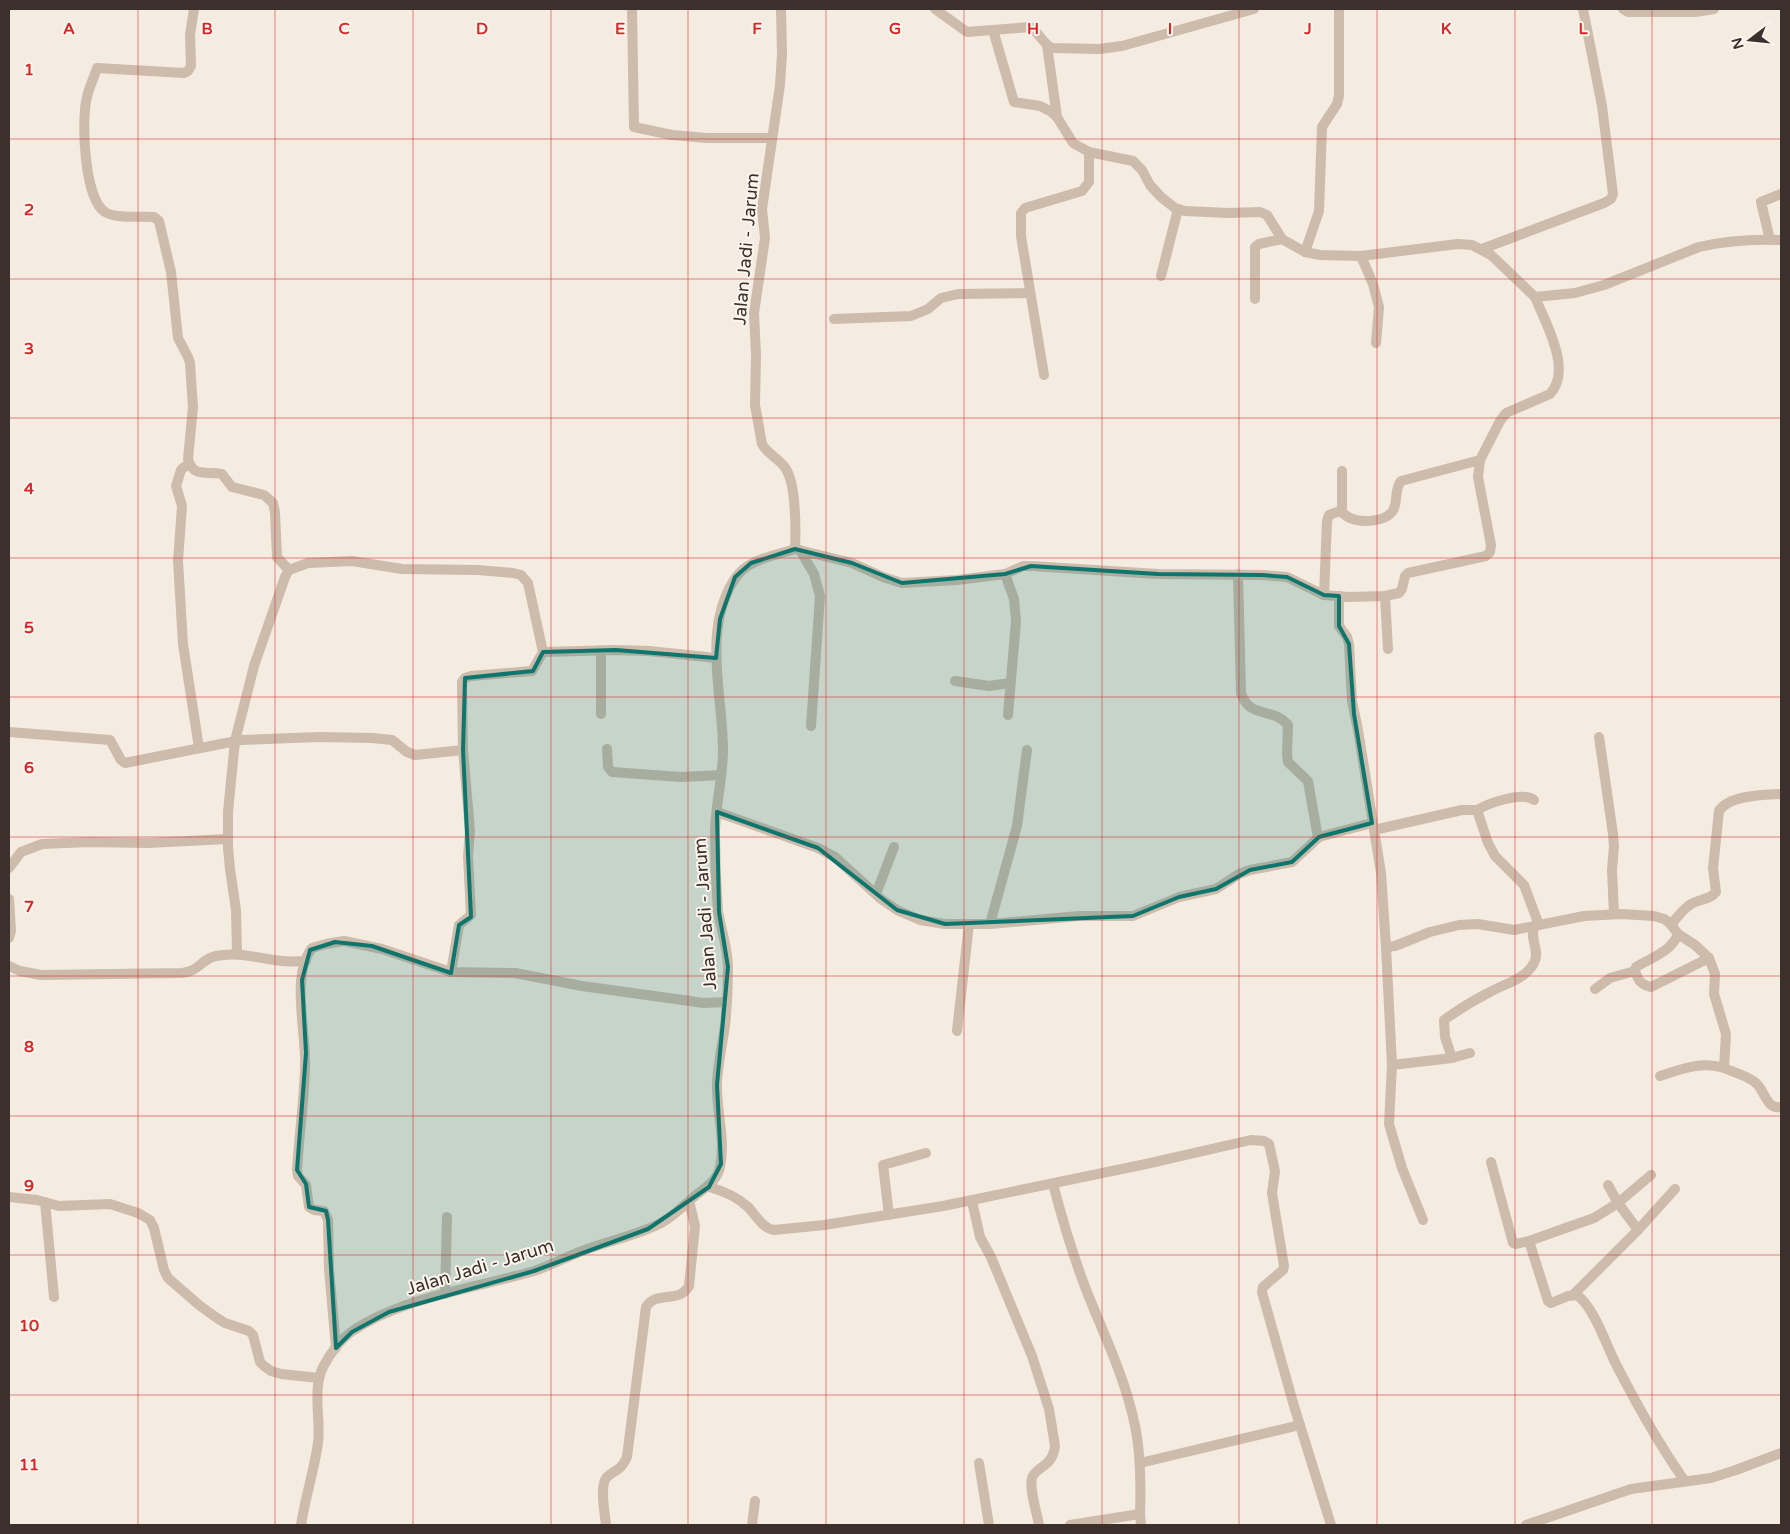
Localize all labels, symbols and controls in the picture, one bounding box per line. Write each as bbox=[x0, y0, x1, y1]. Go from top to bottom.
north arrow bbox=[1725, 15, 1775, 65]
text: A bbox=[63, 19, 75, 39]
text: B bbox=[201, 19, 213, 39]
text: C bbox=[338, 19, 350, 39]
text: D bbox=[476, 19, 488, 39]
text: E bbox=[615, 19, 625, 39]
text: F bbox=[752, 19, 762, 39]
text: G bbox=[889, 19, 901, 39]
text: H bbox=[1027, 19, 1039, 39]
text: I bbox=[1168, 19, 1172, 39]
text: J bbox=[1303, 19, 1312, 39]
text: K bbox=[1441, 19, 1452, 39]
text: L bbox=[1578, 19, 1588, 39]
text: N bbox=[1728, 36, 1748, 51]
text: 1 bbox=[24, 60, 34, 80]
street label: Jalan Jadi - Jarum bbox=[728, 172, 764, 326]
text: 2 bbox=[24, 200, 34, 220]
text: 3 bbox=[24, 339, 34, 359]
text: 4 bbox=[24, 479, 34, 499]
text: 5 bbox=[24, 618, 34, 638]
text: 6 bbox=[24, 758, 34, 778]
street label: Jalan Jadi - Jarum bbox=[689, 837, 721, 991]
text: 7 bbox=[24, 897, 34, 917]
text: 8 bbox=[24, 1037, 34, 1057]
text: 9 bbox=[24, 1176, 34, 1196]
street label: Jalan Jadi - Jarum bbox=[404, 1234, 556, 1300]
text: 10 bbox=[19, 1316, 39, 1336]
text: 11 bbox=[19, 1455, 39, 1475]

